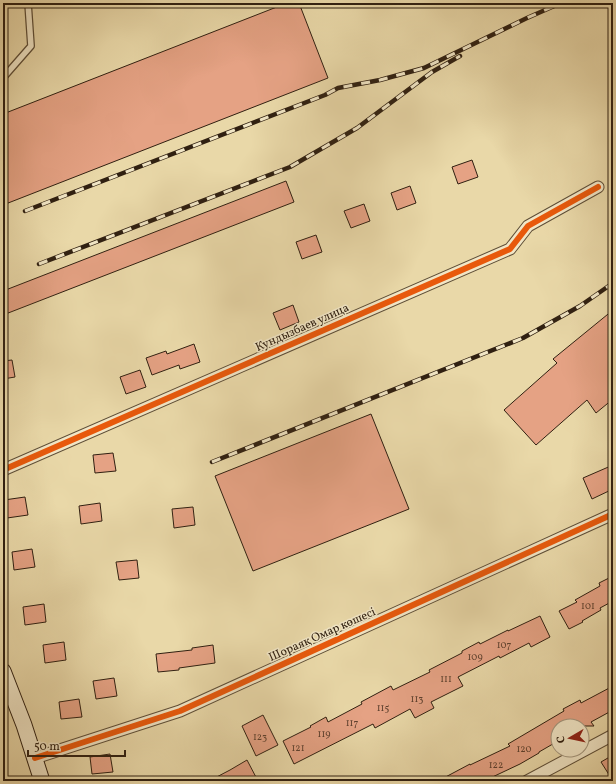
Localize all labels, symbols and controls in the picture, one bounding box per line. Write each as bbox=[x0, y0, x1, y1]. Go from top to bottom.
street label: Кундызбаев улица bbox=[253, 300, 352, 356]
house number: 101 bbox=[581, 599, 595, 613]
street label: Шораяқ Омар көшесі bbox=[266, 604, 379, 666]
house number: 107 bbox=[497, 638, 512, 652]
house number: 109 bbox=[467, 650, 483, 664]
house number: 111 bbox=[440, 672, 452, 686]
house number: 113 bbox=[411, 692, 423, 706]
house number: 115 bbox=[377, 701, 389, 715]
house number: 117 bbox=[346, 716, 358, 730]
north arrow bbox=[550, 718, 590, 758]
house number: 119 bbox=[318, 727, 330, 741]
house number: 123 bbox=[253, 730, 267, 744]
scale bar bbox=[28, 732, 125, 758]
text: С bbox=[554, 735, 570, 744]
text: 50 m bbox=[34, 739, 60, 755]
house number: 121 bbox=[291, 741, 305, 755]
house number: 120 bbox=[516, 742, 532, 756]
house number: 122 bbox=[489, 758, 503, 772]

